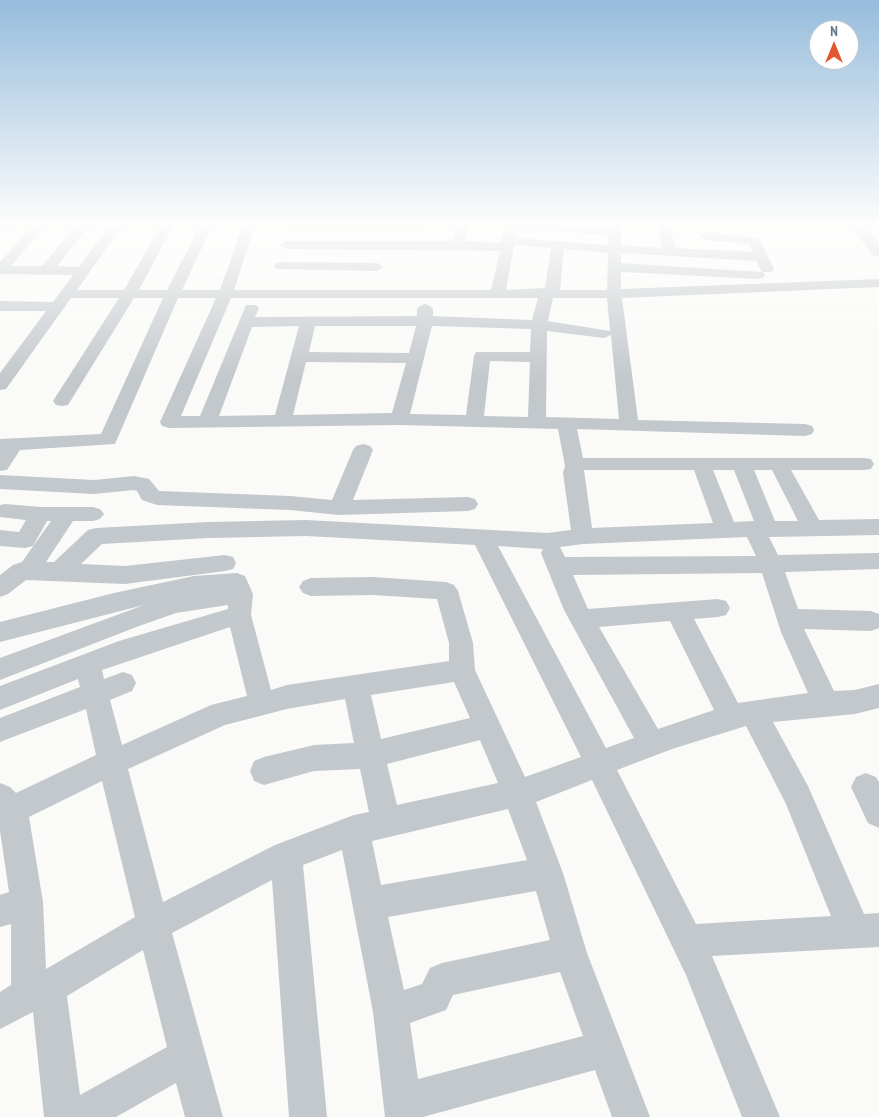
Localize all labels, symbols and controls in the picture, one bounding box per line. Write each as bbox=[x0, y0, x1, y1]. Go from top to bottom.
north arrow bbox=[809, 20, 859, 70]
text: N bbox=[830, 22, 838, 40]

